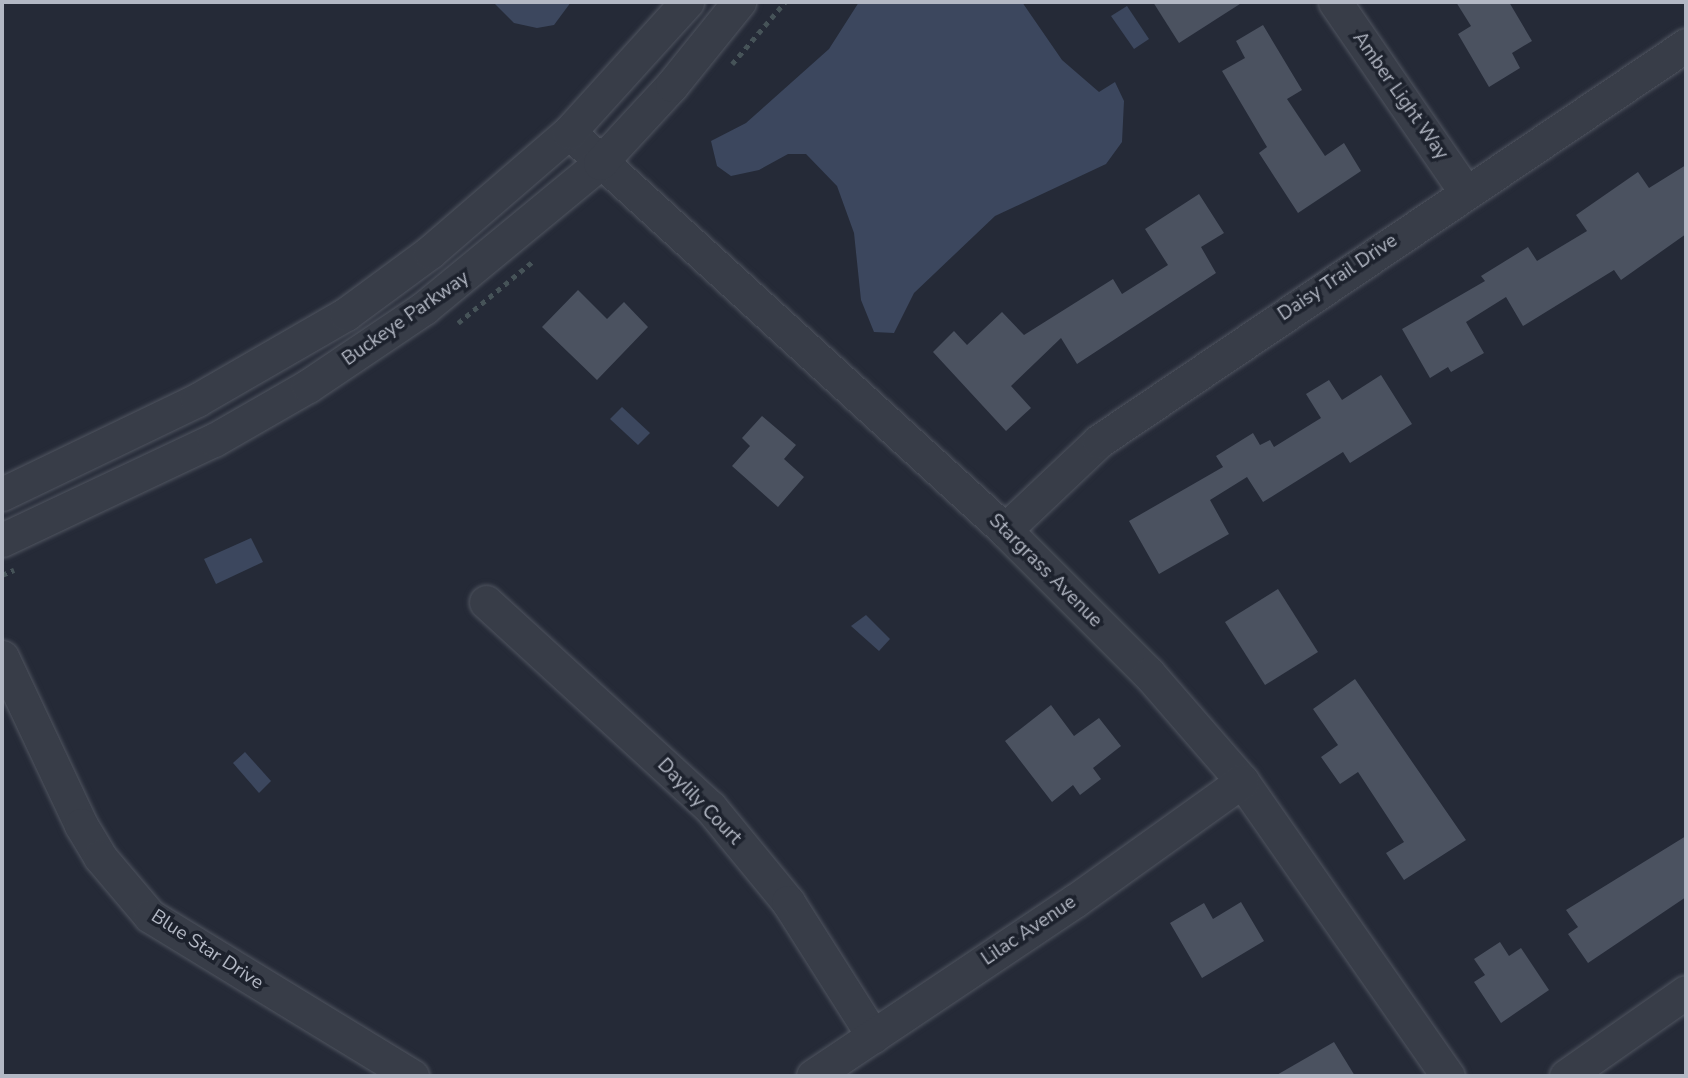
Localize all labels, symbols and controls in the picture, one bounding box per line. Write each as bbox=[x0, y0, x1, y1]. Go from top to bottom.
street label: Amber Light Way bbox=[1347, 28, 1453, 164]
street label: Daisy Trail Drive bbox=[1274, 230, 1402, 326]
street label: Buckeye Parkway bbox=[338, 267, 474, 371]
street label: Stargrass Avenue bbox=[984, 510, 1106, 632]
street label: Daylily Court bbox=[652, 754, 746, 850]
street label: Lilac Avenue bbox=[978, 891, 1080, 971]
street label: Blue Star Drive bbox=[147, 905, 267, 995]

